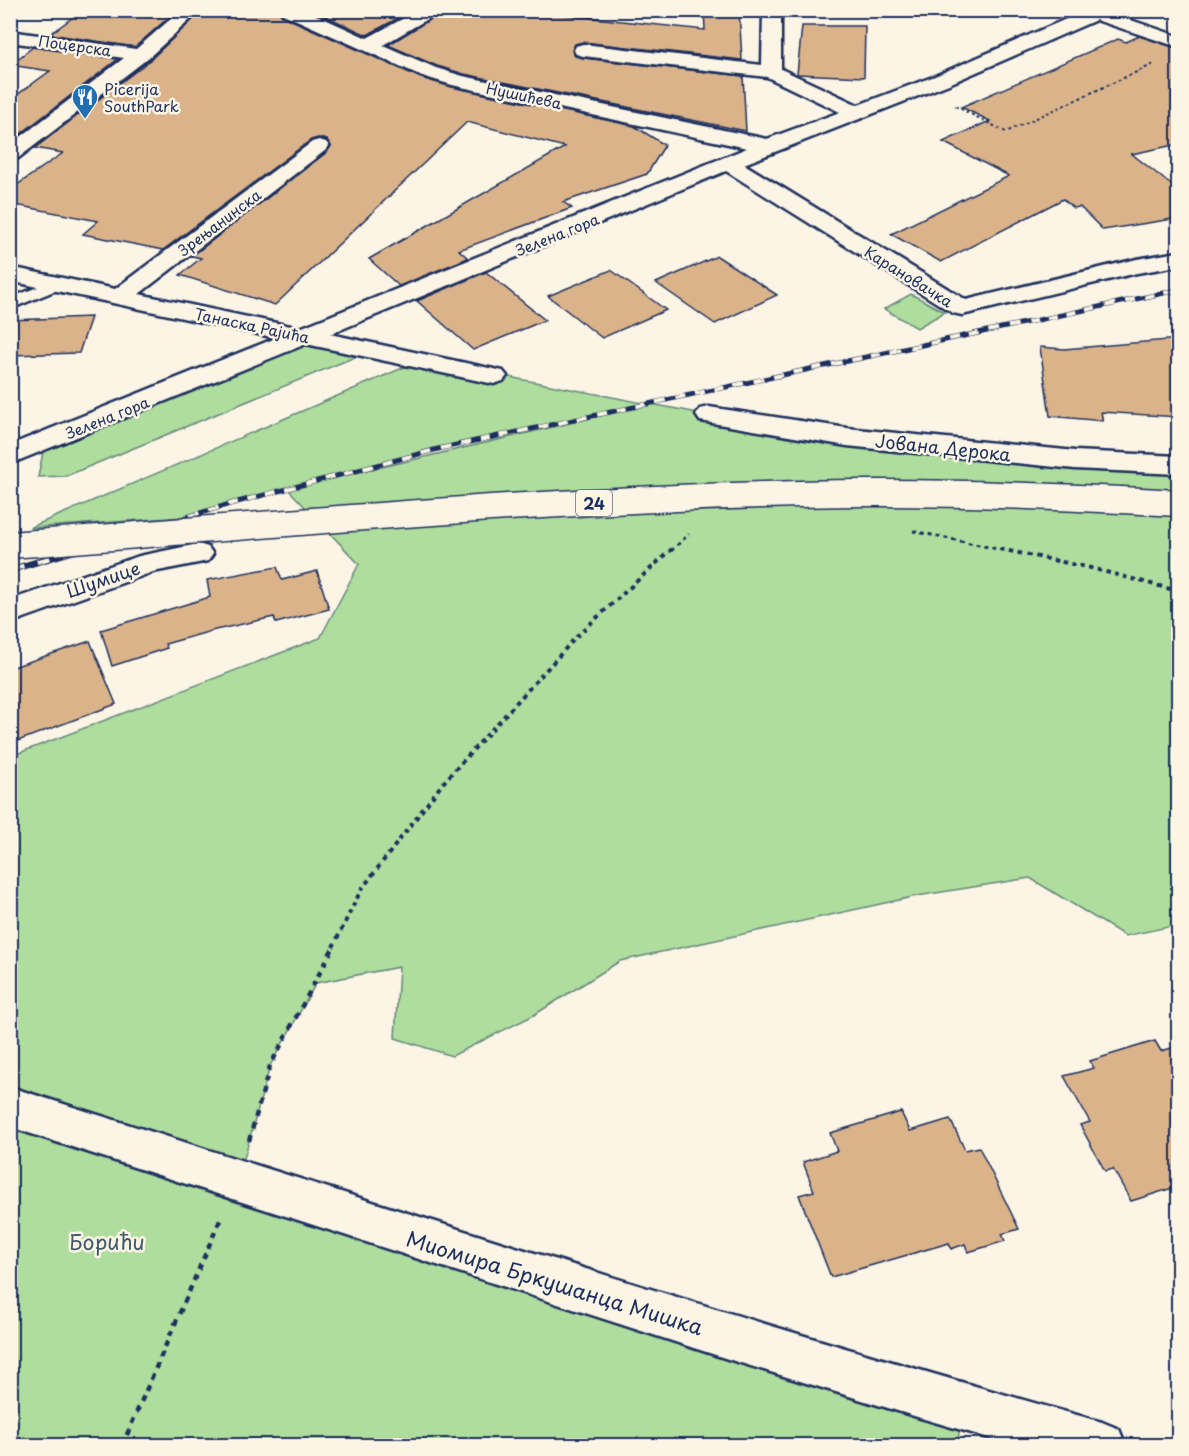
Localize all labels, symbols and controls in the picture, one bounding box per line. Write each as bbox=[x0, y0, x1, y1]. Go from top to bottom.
street label: Поцерска bbox=[37, 29, 113, 62]
street label: Нушићева bbox=[484, 76, 564, 114]
place label: Picerija SouthPark bbox=[104, 77, 179, 117]
restaurant icon: Picerija SouthPark bbox=[70, 82, 100, 120]
street label: Зрењанинска bbox=[173, 183, 266, 261]
street label: Зелена гора bbox=[512, 206, 603, 261]
street label: Карановачка bbox=[860, 240, 958, 313]
street label: Танаска Рајића bbox=[193, 302, 312, 348]
street label: Зелена гора bbox=[62, 389, 153, 444]
street label: Јована Дерока bbox=[874, 426, 1013, 468]
road number: 24 bbox=[576, 490, 612, 516]
street label: Шумице bbox=[62, 554, 144, 604]
street label: Миомира Бркушанца Мишка bbox=[403, 1222, 708, 1343]
park label: Борићи bbox=[69, 1225, 145, 1257]

